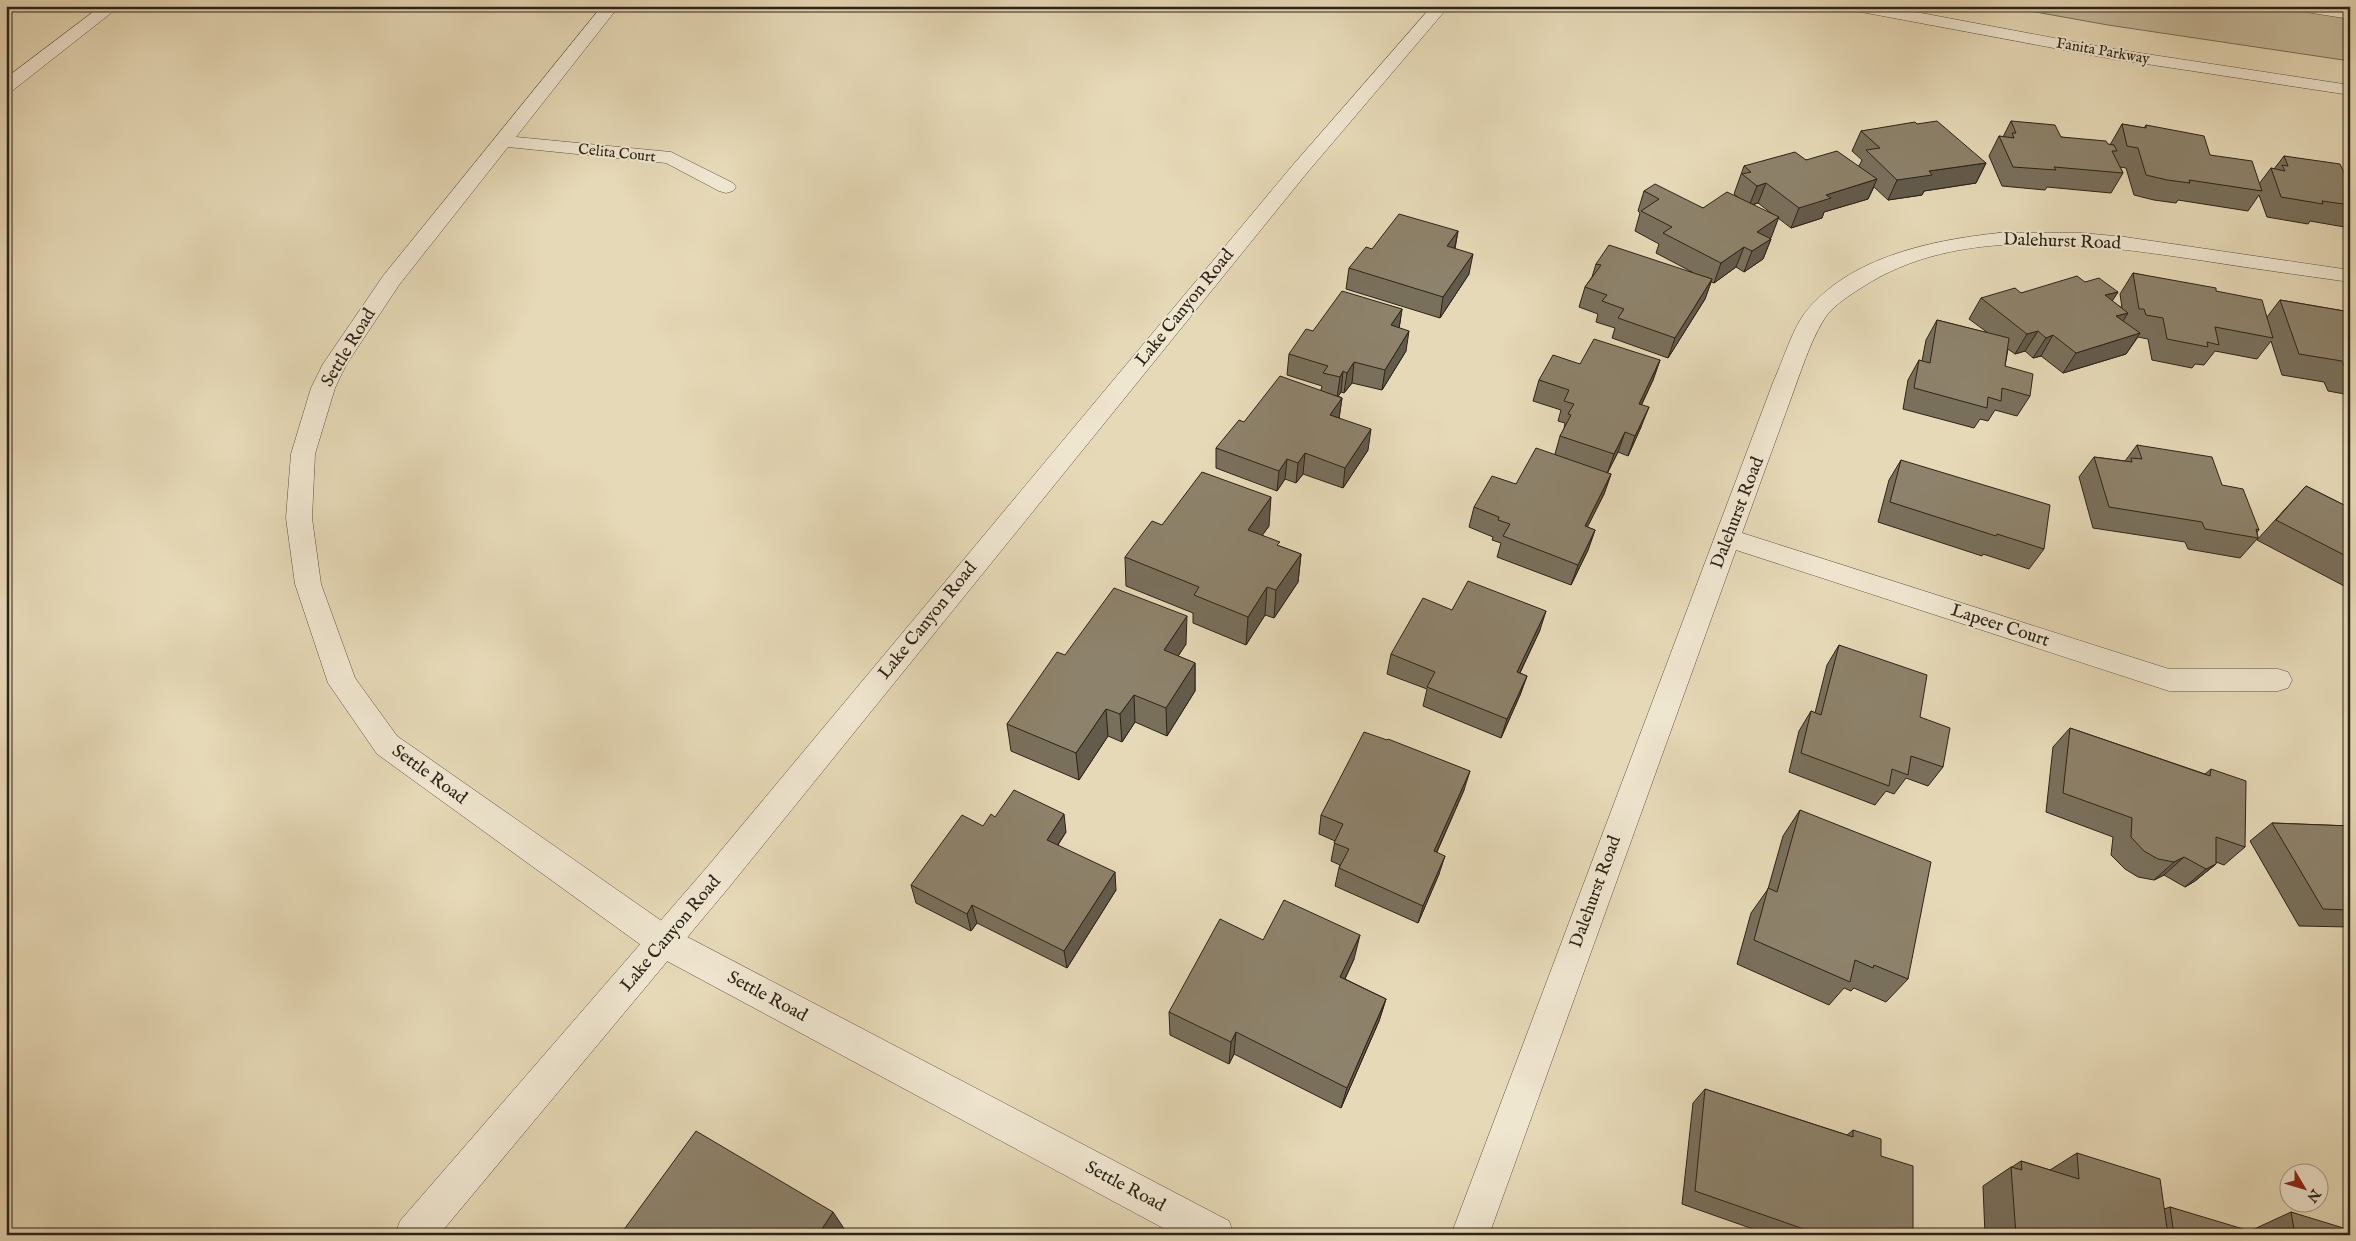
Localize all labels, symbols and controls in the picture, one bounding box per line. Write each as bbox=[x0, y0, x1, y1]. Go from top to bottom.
street label: Fanita Parkway bbox=[2055, 33, 2152, 69]
street label: Celita Court bbox=[577, 139, 657, 167]
street label: Dalehurst Road bbox=[2003, 228, 2122, 256]
street label: Lake Canyon Road bbox=[1131, 244, 1240, 371]
street label: Settle Road bbox=[317, 304, 382, 391]
street label: Dalehurst Road bbox=[1706, 453, 1770, 572]
street label: Lake Canyon Road bbox=[874, 557, 983, 684]
street label: Lapeer Court bbox=[1948, 599, 2052, 653]
street label: Settle Road bbox=[387, 740, 472, 810]
street label: Dalehurst Road bbox=[1565, 832, 1627, 951]
street label: Lake Canyon Road bbox=[616, 871, 727, 997]
street label: Settle Road bbox=[723, 966, 811, 1028]
street label: Settle Road bbox=[1081, 1156, 1169, 1218]
north arrow bbox=[2278, 1164, 2328, 1214]
text: N bbox=[2303, 1184, 2325, 1206]

